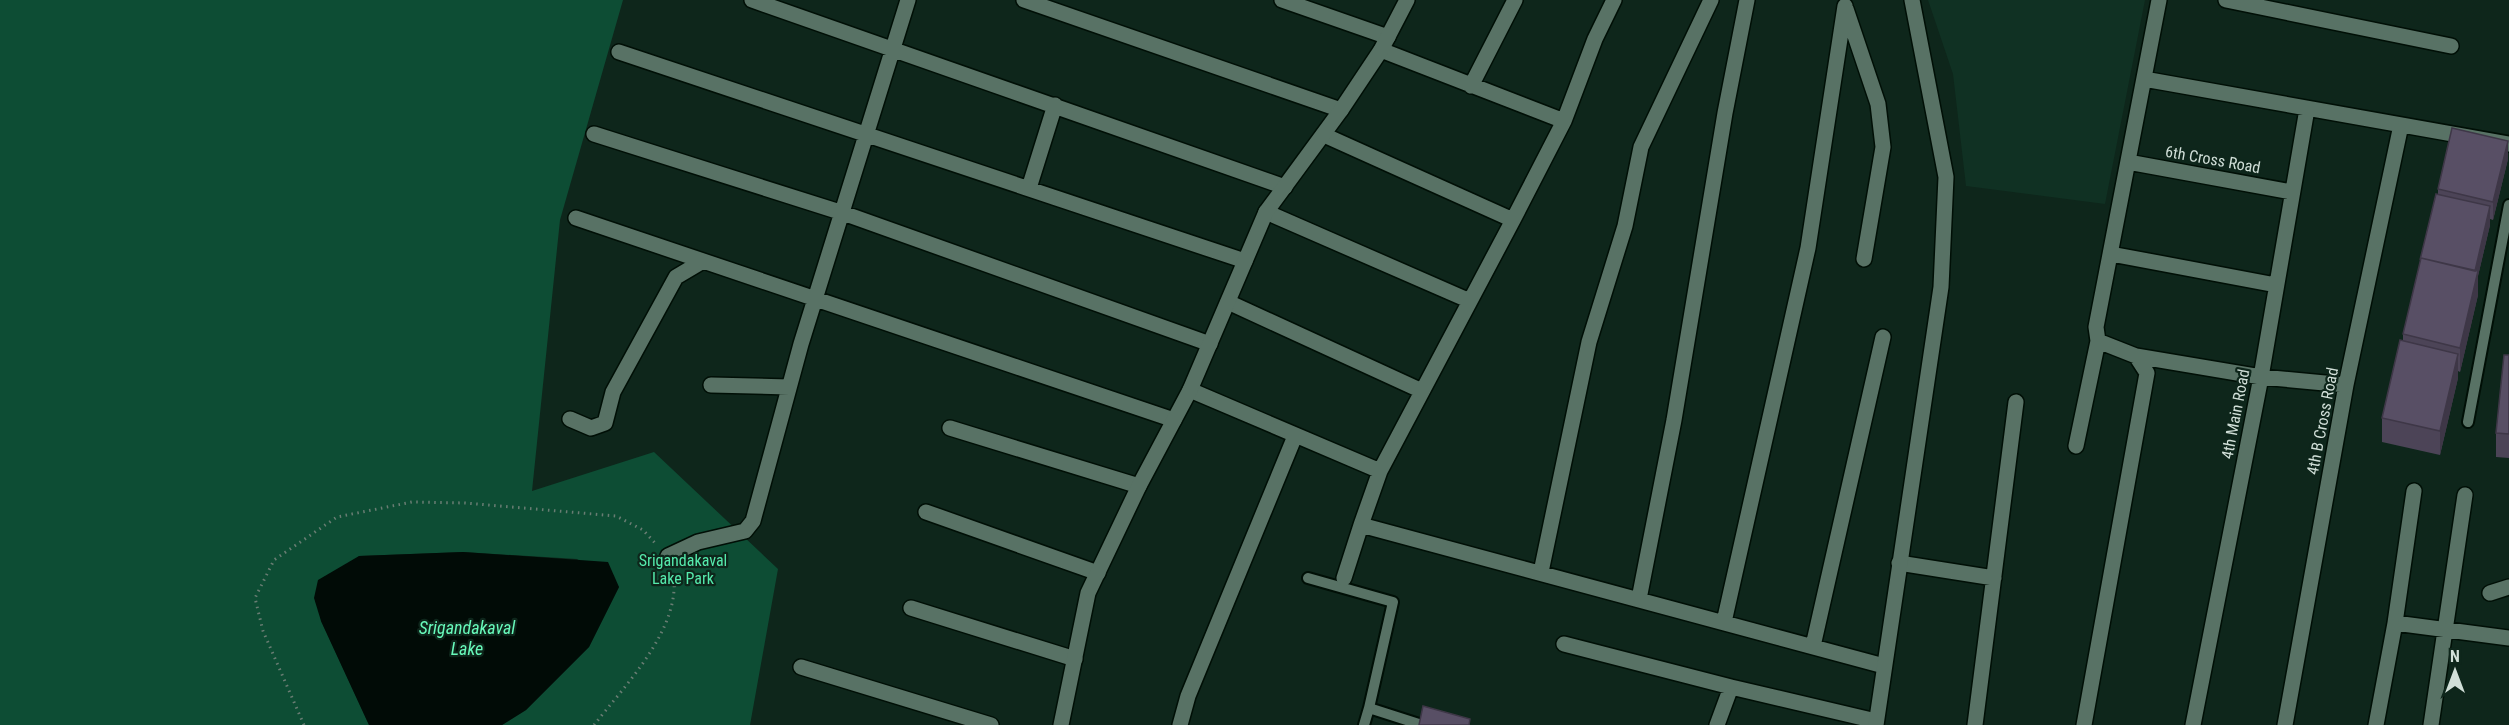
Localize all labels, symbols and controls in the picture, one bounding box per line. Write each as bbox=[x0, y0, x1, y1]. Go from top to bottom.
street label: 6th Cross Road bbox=[2164, 142, 2262, 177]
street label: 4th B Cross Road bbox=[2303, 366, 2342, 476]
street label: 4th Main Road bbox=[2217, 368, 2253, 461]
park label: Srigandakaval Lake Park bbox=[639, 551, 727, 588]
water label: Srigandakaval Lake bbox=[419, 617, 516, 659]
north arrow bbox=[2425, 641, 2485, 701]
text: N bbox=[2450, 647, 2460, 666]

